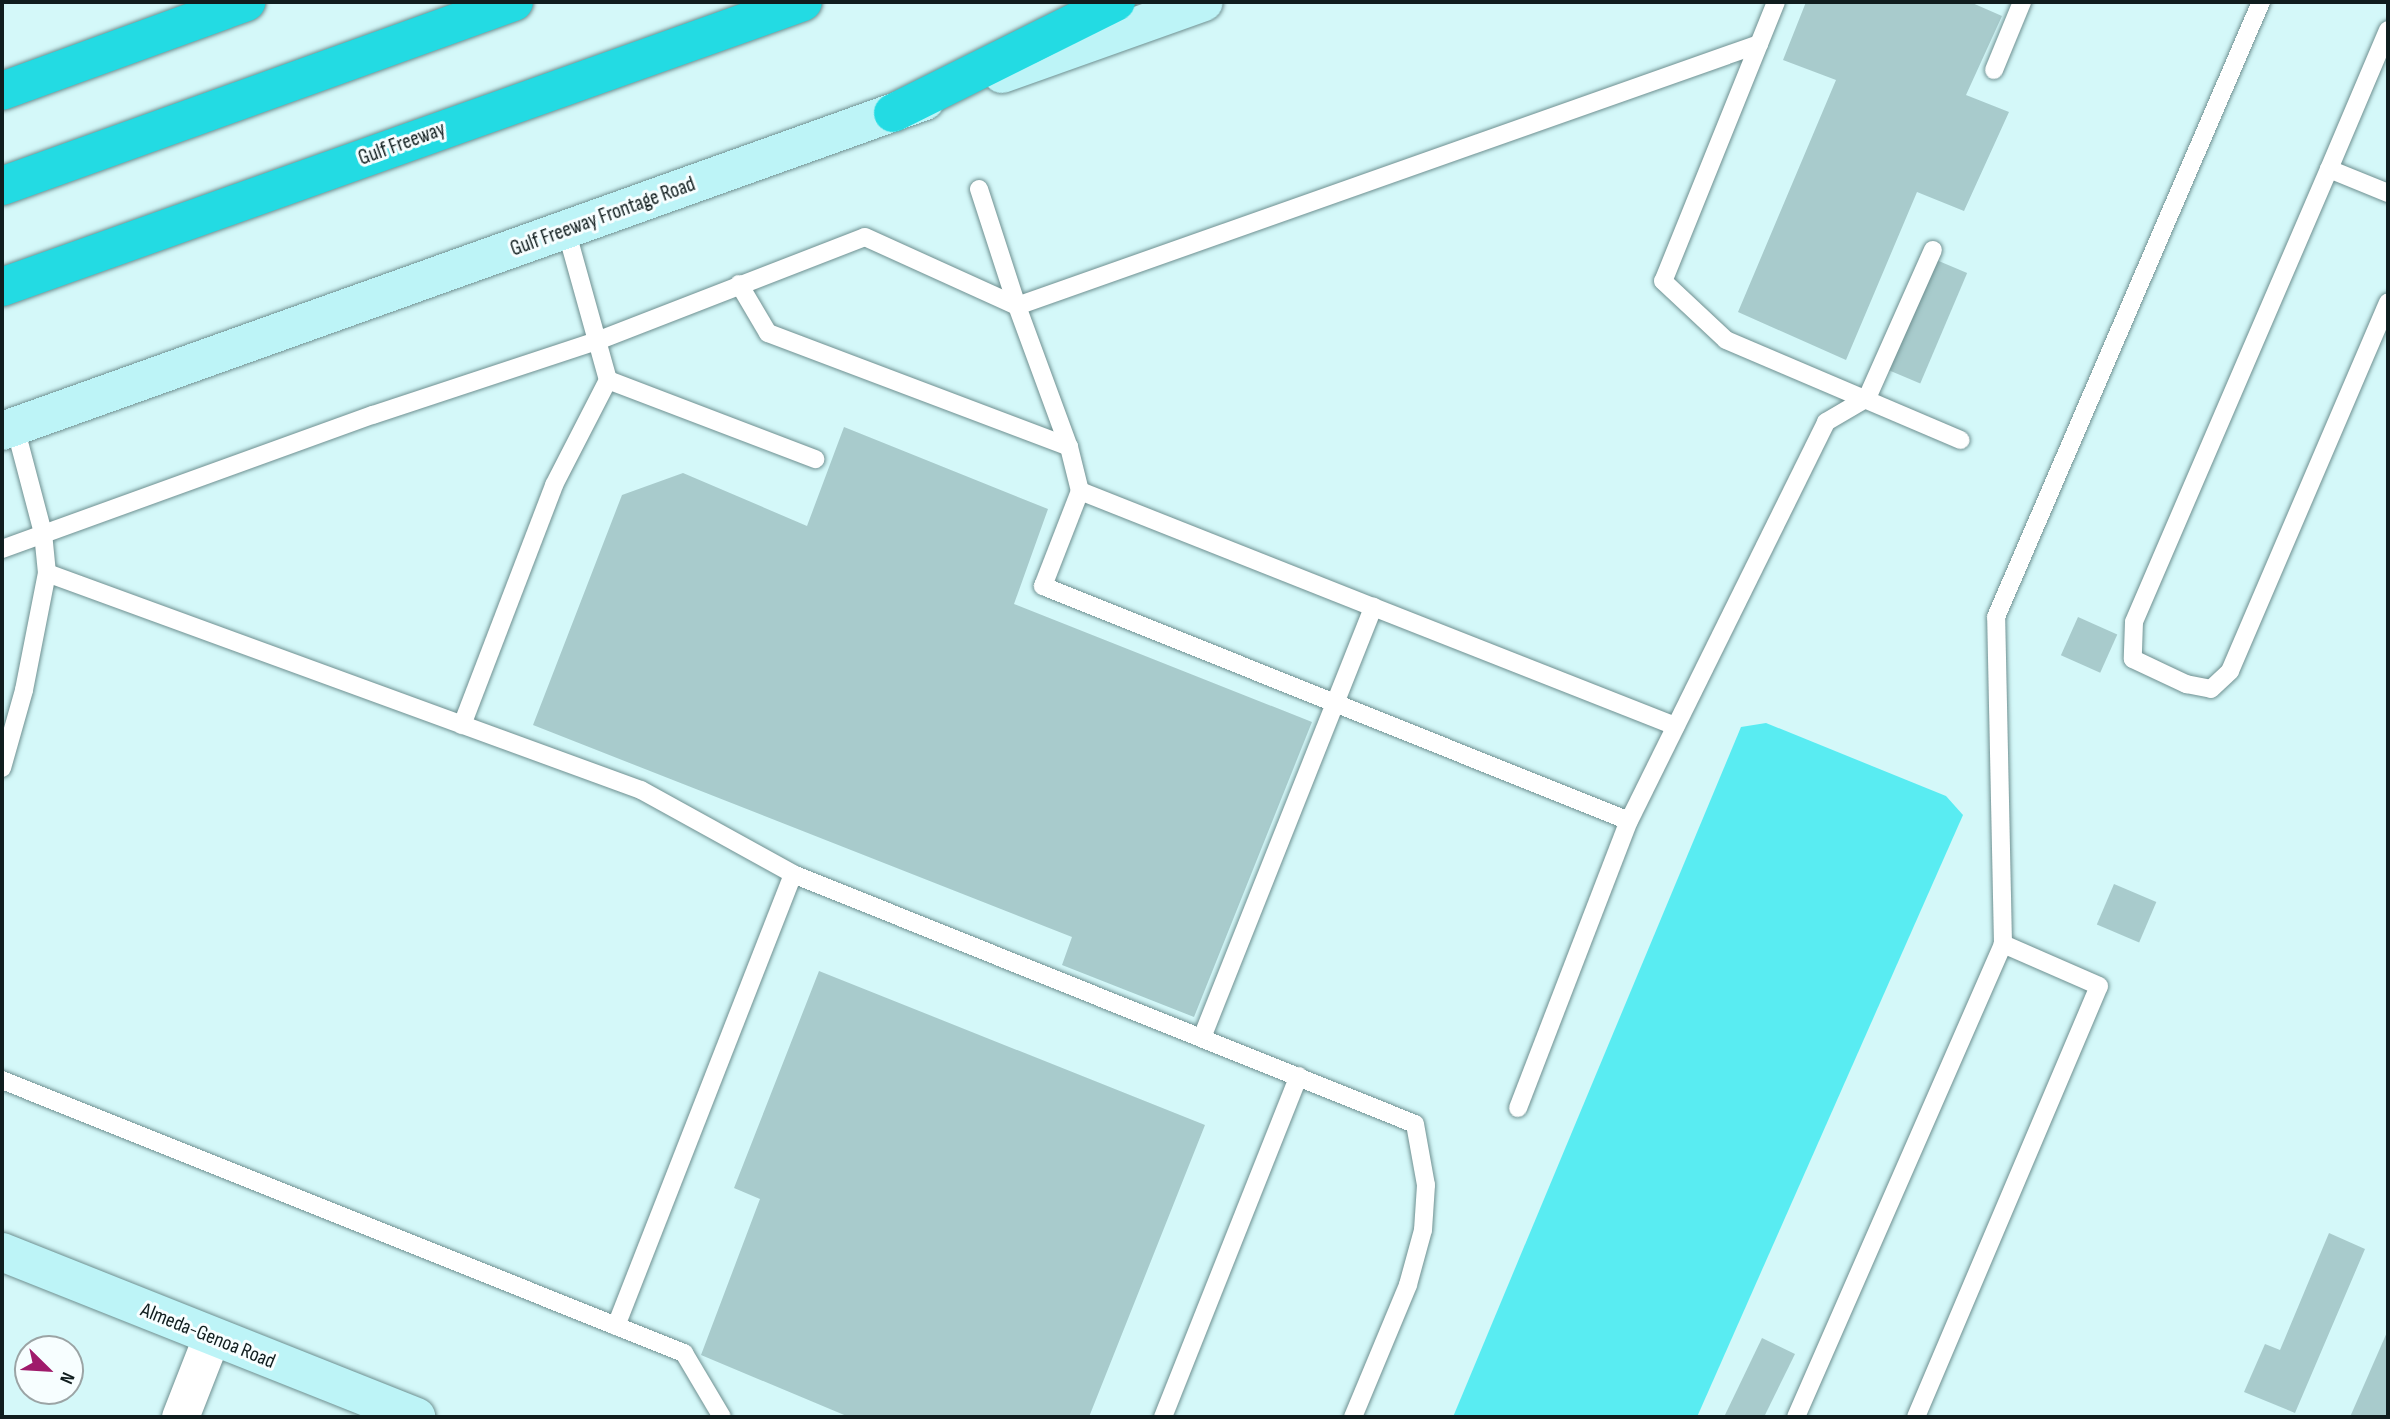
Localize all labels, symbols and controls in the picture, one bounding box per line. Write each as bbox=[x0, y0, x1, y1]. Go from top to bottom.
street label: Gulf Freeway bbox=[355, 117, 449, 171]
street label: Gulf Freeway Frontage Road bbox=[507, 172, 699, 262]
street label: Almeda-Genoa Road bbox=[137, 1298, 279, 1374]
north arrow bbox=[14, 1335, 84, 1405]
text: N bbox=[54, 1369, 79, 1387]

